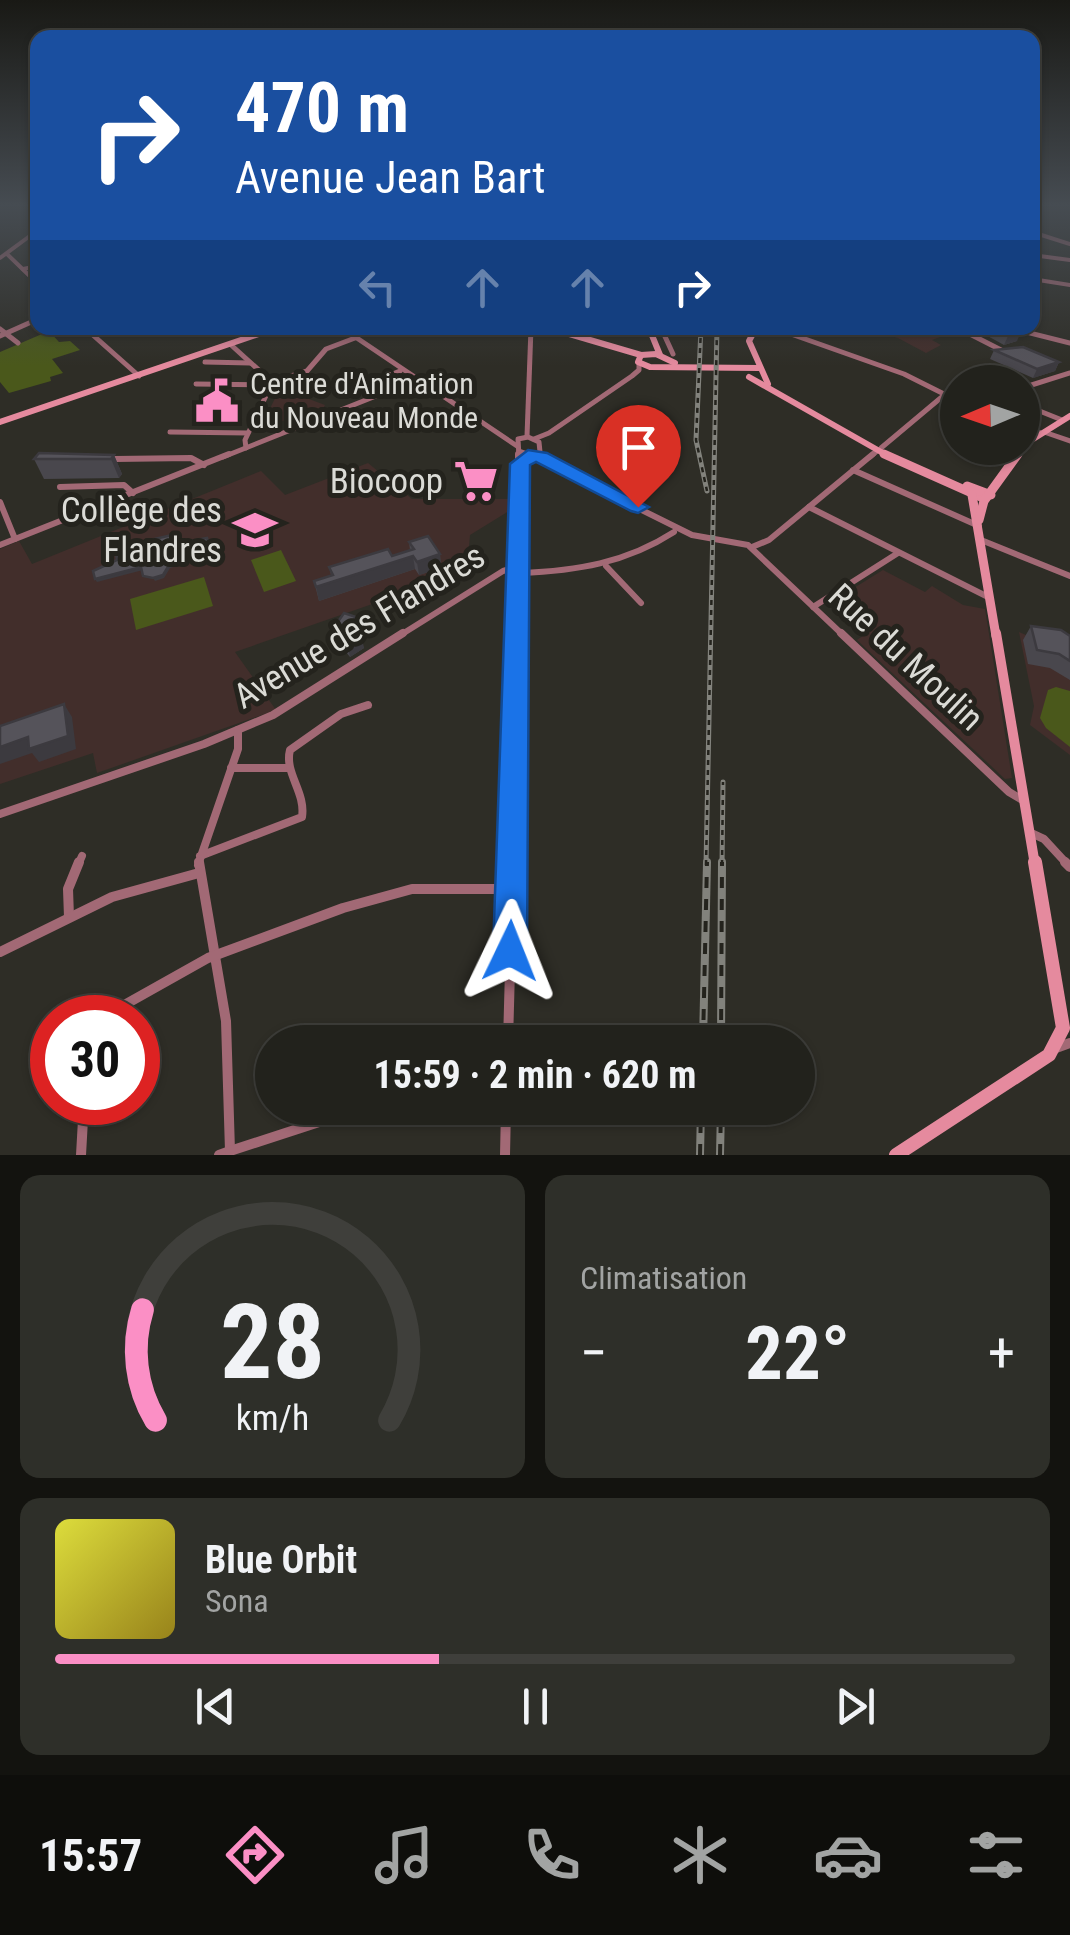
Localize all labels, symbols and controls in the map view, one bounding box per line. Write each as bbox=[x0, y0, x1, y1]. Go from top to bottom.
text: 470 m bbox=[235, 67, 409, 149]
icon: right bbox=[70, 70, 200, 200]
text: Avenue Jean Bart bbox=[235, 151, 546, 204]
icon: left bbox=[350, 260, 405, 315]
icon: ahead bbox=[455, 260, 510, 315]
icon: ahead bbox=[560, 260, 615, 315]
icon: right bbox=[665, 260, 720, 315]
north arrow bbox=[940, 365, 1040, 465]
map controls bbox=[940, 365, 1040, 465]
place label: Centre d'Animation du Nouveau Monde bbox=[250, 366, 478, 435]
public building icon: Centre d'Animation du Nouveau Monde bbox=[193, 377, 241, 425]
pin bbox=[596, 405, 681, 508]
icon: arrive bbox=[611, 420, 666, 475]
supermarket icon: Biocoop bbox=[452, 457, 500, 505]
place label: Biocoop bbox=[330, 461, 443, 502]
place label: Collège des Flandres bbox=[61, 490, 222, 571]
school or university icon: Collège des Flandres bbox=[231, 506, 279, 554]
street label: Avenue des Flandres bbox=[226, 535, 492, 717]
street label: Rue du Moulin bbox=[820, 575, 991, 739]
position arrow bbox=[458, 899, 562, 1003]
speed limit sign: 30 bbox=[30, 995, 160, 1125]
text: 15:59 · 2 min · 620 m bbox=[374, 1053, 696, 1097]
text: Climatisation bbox=[580, 1259, 747, 1297]
text: 28 bbox=[220, 1282, 325, 1403]
text: 22° bbox=[745, 1309, 850, 1397]
text: − bbox=[580, 1321, 608, 1385]
text: + bbox=[988, 1321, 1015, 1385]
text: km/h bbox=[236, 1397, 309, 1439]
text: Blue Orbit bbox=[205, 1538, 357, 1582]
text: Sona bbox=[205, 1582, 268, 1620]
icon: previous bbox=[188, 1679, 243, 1734]
icon: pause bbox=[508, 1679, 563, 1734]
icon: next bbox=[828, 1679, 883, 1734]
icon: directions bbox=[220, 1820, 290, 1890]
icon: music bbox=[369, 1820, 439, 1890]
icon: phone bbox=[517, 1820, 587, 1890]
icon: climate bbox=[665, 1820, 735, 1890]
icon: car bbox=[813, 1820, 883, 1890]
icon: filters bbox=[961, 1820, 1031, 1890]
text: 15:57 bbox=[39, 1829, 142, 1882]

